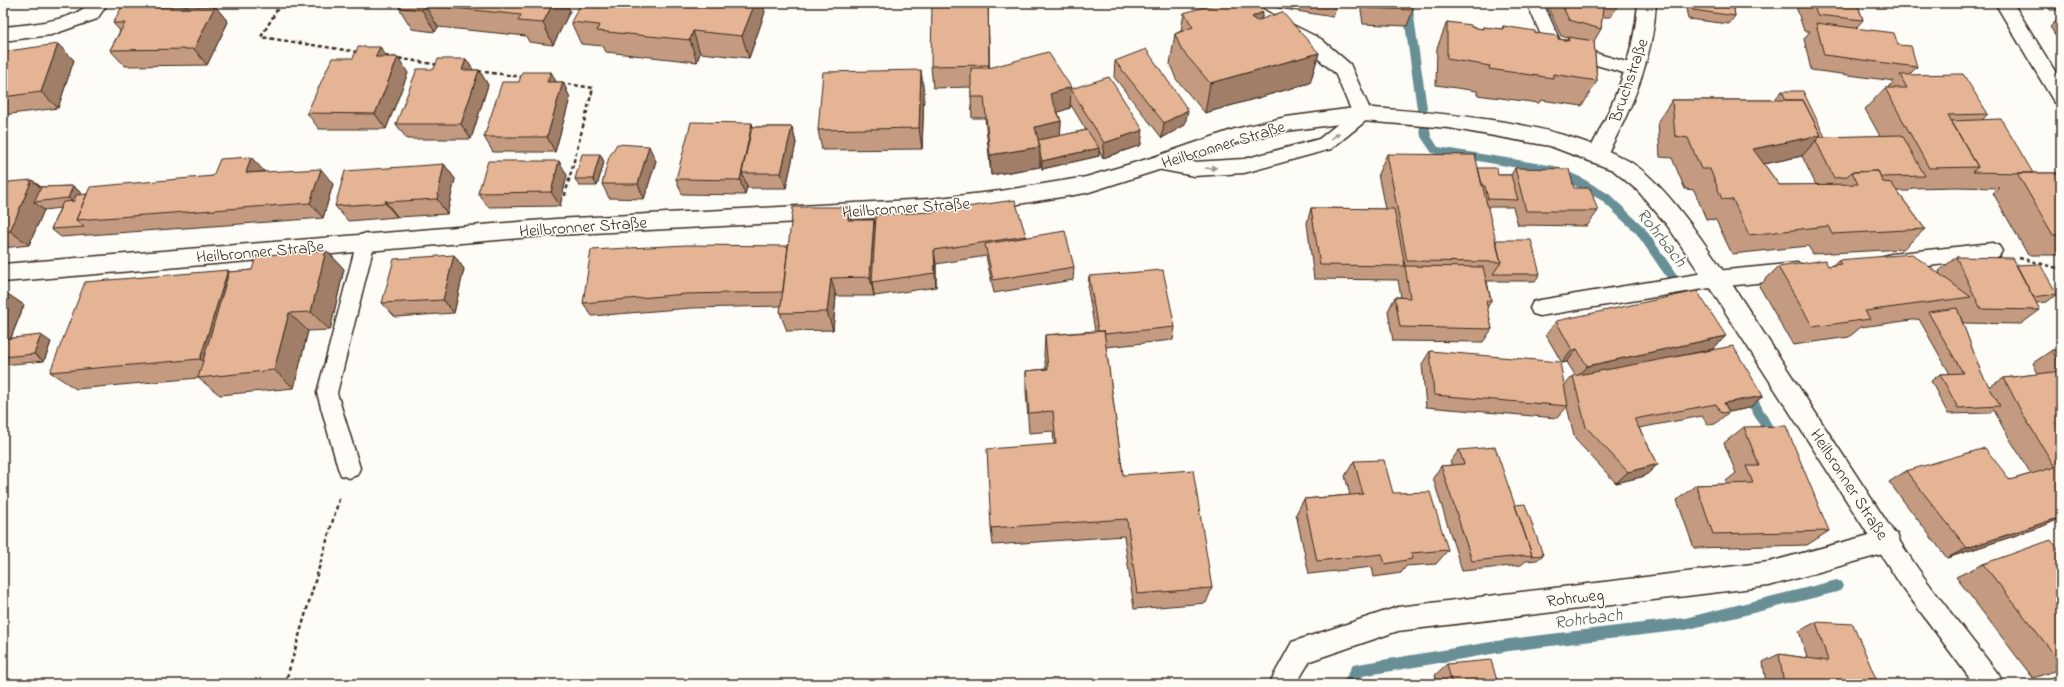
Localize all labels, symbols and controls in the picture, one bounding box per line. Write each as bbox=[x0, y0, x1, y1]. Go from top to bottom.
street label: Bruchstraße bbox=[1603, 35, 1656, 127]
street label: Heilbronner Straße bbox=[1159, 115, 1289, 176]
one-way arrow bbox=[1329, 132, 1340, 141]
one-way arrow bbox=[1205, 165, 1217, 172]
street label: Heilbronner Straße bbox=[841, 192, 971, 225]
water label: Rohrbach bbox=[1629, 203, 1692, 274]
street label: Heilbronner Straße bbox=[518, 211, 648, 244]
street label: Heilbronner Straße bbox=[195, 234, 325, 271]
street label: Heilbronner Straße bbox=[1803, 424, 1894, 546]
street label: Rohrweg bbox=[1545, 583, 1605, 616]
water label: Rohrbach bbox=[1553, 603, 1624, 637]

